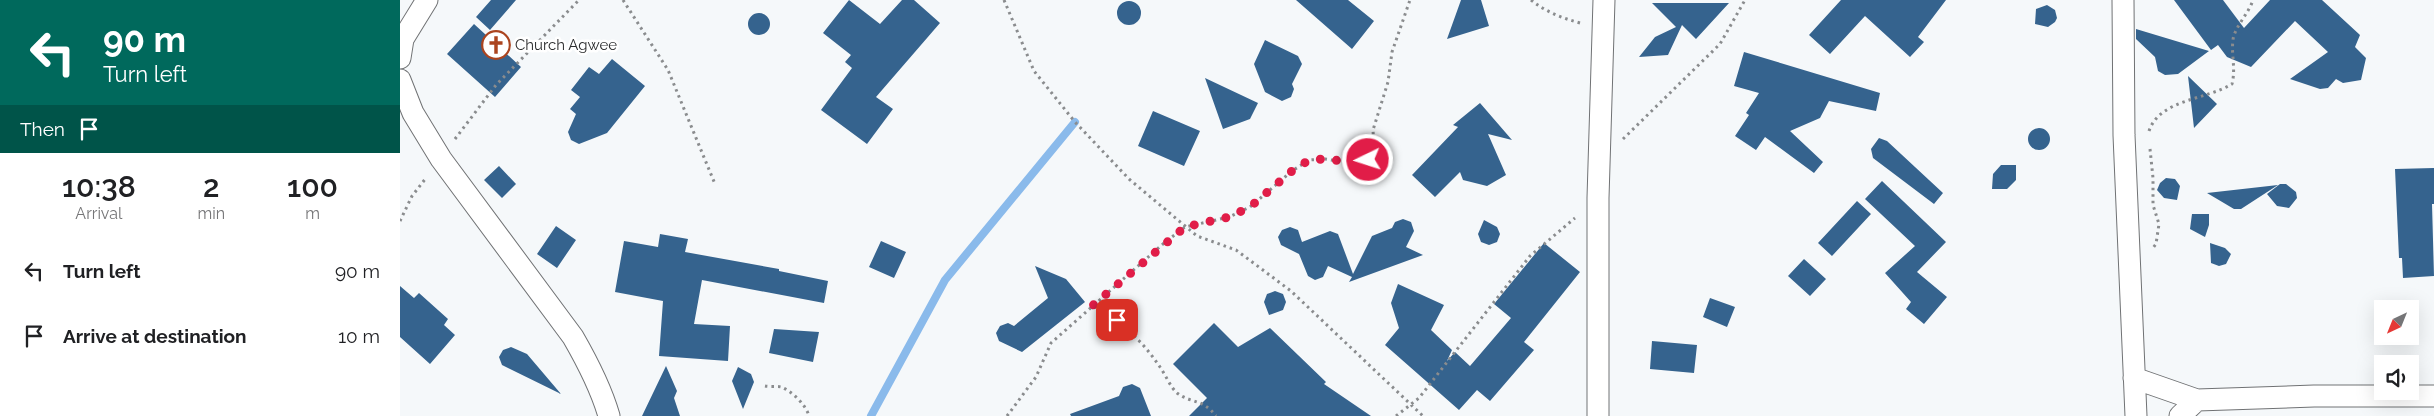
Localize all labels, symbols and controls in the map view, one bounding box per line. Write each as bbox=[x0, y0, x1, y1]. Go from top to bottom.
text: 90 m bbox=[103, 19, 186, 60]
icon: left bbox=[20, 20, 85, 85]
church icon: Church Agwee bbox=[481, 30, 511, 60]
place label: Church Agwee bbox=[515, 36, 617, 54]
text: Turn left bbox=[103, 61, 187, 87]
icon: arrive bbox=[75, 115, 103, 143]
text: Then bbox=[20, 118, 65, 140]
position arrow bbox=[1341, 133, 1393, 185]
text: 10:38 bbox=[62, 169, 136, 204]
text: 2 bbox=[203, 169, 220, 204]
text: 100 bbox=[287, 169, 338, 204]
text: Arrival bbox=[75, 204, 122, 223]
text: min bbox=[198, 204, 225, 223]
text: m bbox=[305, 204, 320, 223]
icon: left bbox=[20, 257, 48, 285]
text: Turn left bbox=[63, 260, 140, 282]
text: 90 m bbox=[335, 260, 380, 282]
pin bbox=[1096, 299, 1138, 341]
north arrow bbox=[2374, 300, 2419, 345]
map controls bbox=[2374, 300, 2419, 400]
icon: arrive bbox=[1103, 306, 1131, 334]
icon: arrive bbox=[20, 322, 48, 350]
text: Arrive at destination bbox=[63, 325, 247, 347]
text: 10 m bbox=[338, 325, 380, 347]
button: sound bbox=[2374, 355, 2419, 400]

